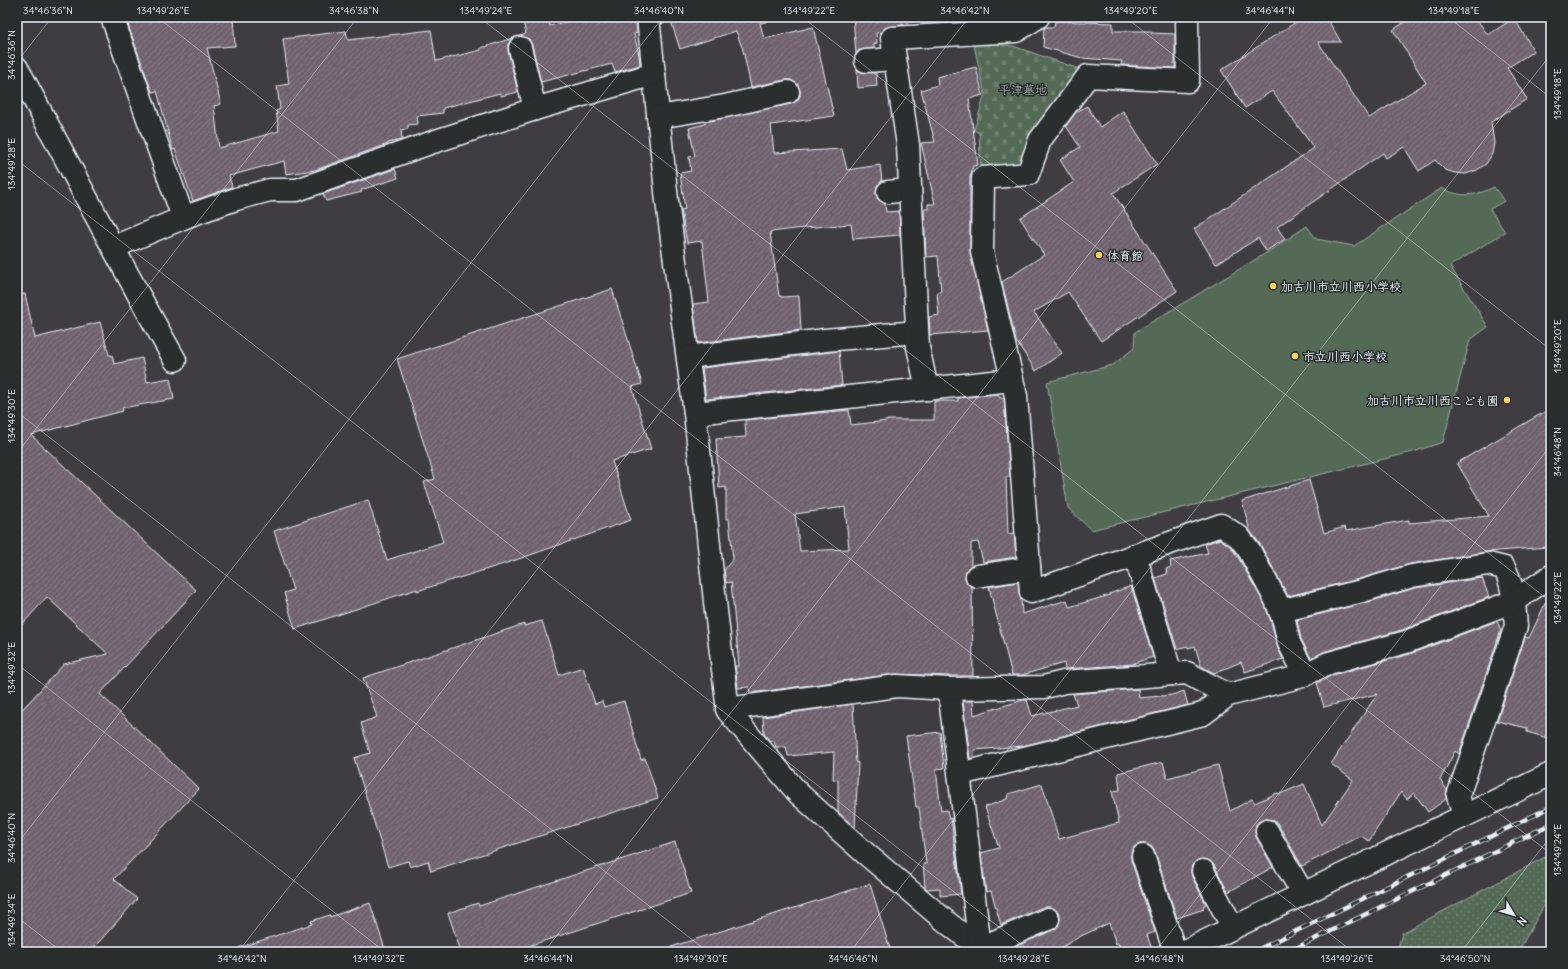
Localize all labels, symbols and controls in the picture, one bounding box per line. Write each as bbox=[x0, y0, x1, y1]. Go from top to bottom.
text: 34°46'36"N bbox=[23, 4, 73, 17]
text: 134°49'26"E bbox=[137, 4, 189, 17]
text: 34°46'38"N bbox=[329, 4, 379, 17]
text: 134°49'24"E bbox=[460, 4, 512, 17]
text: 34°46'40"N bbox=[634, 4, 684, 17]
text: 134°49'22"E bbox=[783, 4, 835, 17]
text: 34°46'42"N bbox=[940, 4, 990, 17]
text: 134°49'20"E bbox=[1104, 4, 1158, 17]
text: 34°46'44"N bbox=[1245, 4, 1295, 17]
text: 134°49'18"E bbox=[1428, 4, 1480, 17]
text: 34°46'36"N bbox=[5, 30, 18, 80]
text: 134°49'18"E bbox=[1551, 68, 1564, 120]
park label: 平津墓地 bbox=[999, 82, 1047, 97]
text: 134°49'28"E bbox=[5, 138, 18, 190]
place label: 体育館 bbox=[1107, 248, 1143, 263]
marker: 体育館 bbox=[1094, 250, 1104, 260]
place label: 加古川市立川西小学校 bbox=[1281, 279, 1401, 294]
marker: 加古川市立川西小学校 bbox=[1268, 281, 1278, 291]
text: 134°49'20"E bbox=[1551, 319, 1564, 373]
place label: 市立川西小学校 bbox=[1303, 349, 1387, 364]
marker: 市立川西小学校 bbox=[1290, 351, 1300, 361]
text: 134°49'30"E bbox=[5, 389, 18, 443]
place label: 加古川市立川西こども園 bbox=[1367, 393, 1499, 408]
marker: 加古川市立川西こども園 bbox=[1502, 395, 1512, 405]
text: 34°46'48"N bbox=[1551, 427, 1564, 477]
text: 134°49'22"E bbox=[1551, 572, 1564, 624]
text: 134°49'32"E bbox=[5, 642, 18, 694]
text: 34°46'40"N bbox=[5, 813, 18, 863]
text: 134°49'24"E bbox=[1551, 824, 1564, 876]
text: 134°49'34"E bbox=[5, 894, 18, 946]
north arrow bbox=[1494, 895, 1534, 935]
text: N bbox=[1514, 914, 1530, 928]
text: 34°46'42"N bbox=[217, 952, 267, 965]
text: 134°49'32"E bbox=[353, 952, 405, 965]
text: 34°46'44"N bbox=[523, 952, 573, 965]
text: 134°49'30"E bbox=[674, 952, 728, 965]
text: 34°46'46"N bbox=[828, 952, 878, 965]
text: 134°49'28"E bbox=[998, 952, 1050, 965]
text: 34°46'48"N bbox=[1134, 952, 1184, 965]
text: 134°49'26"E bbox=[1321, 952, 1373, 965]
text: 34°46'50"N bbox=[1440, 952, 1490, 965]

